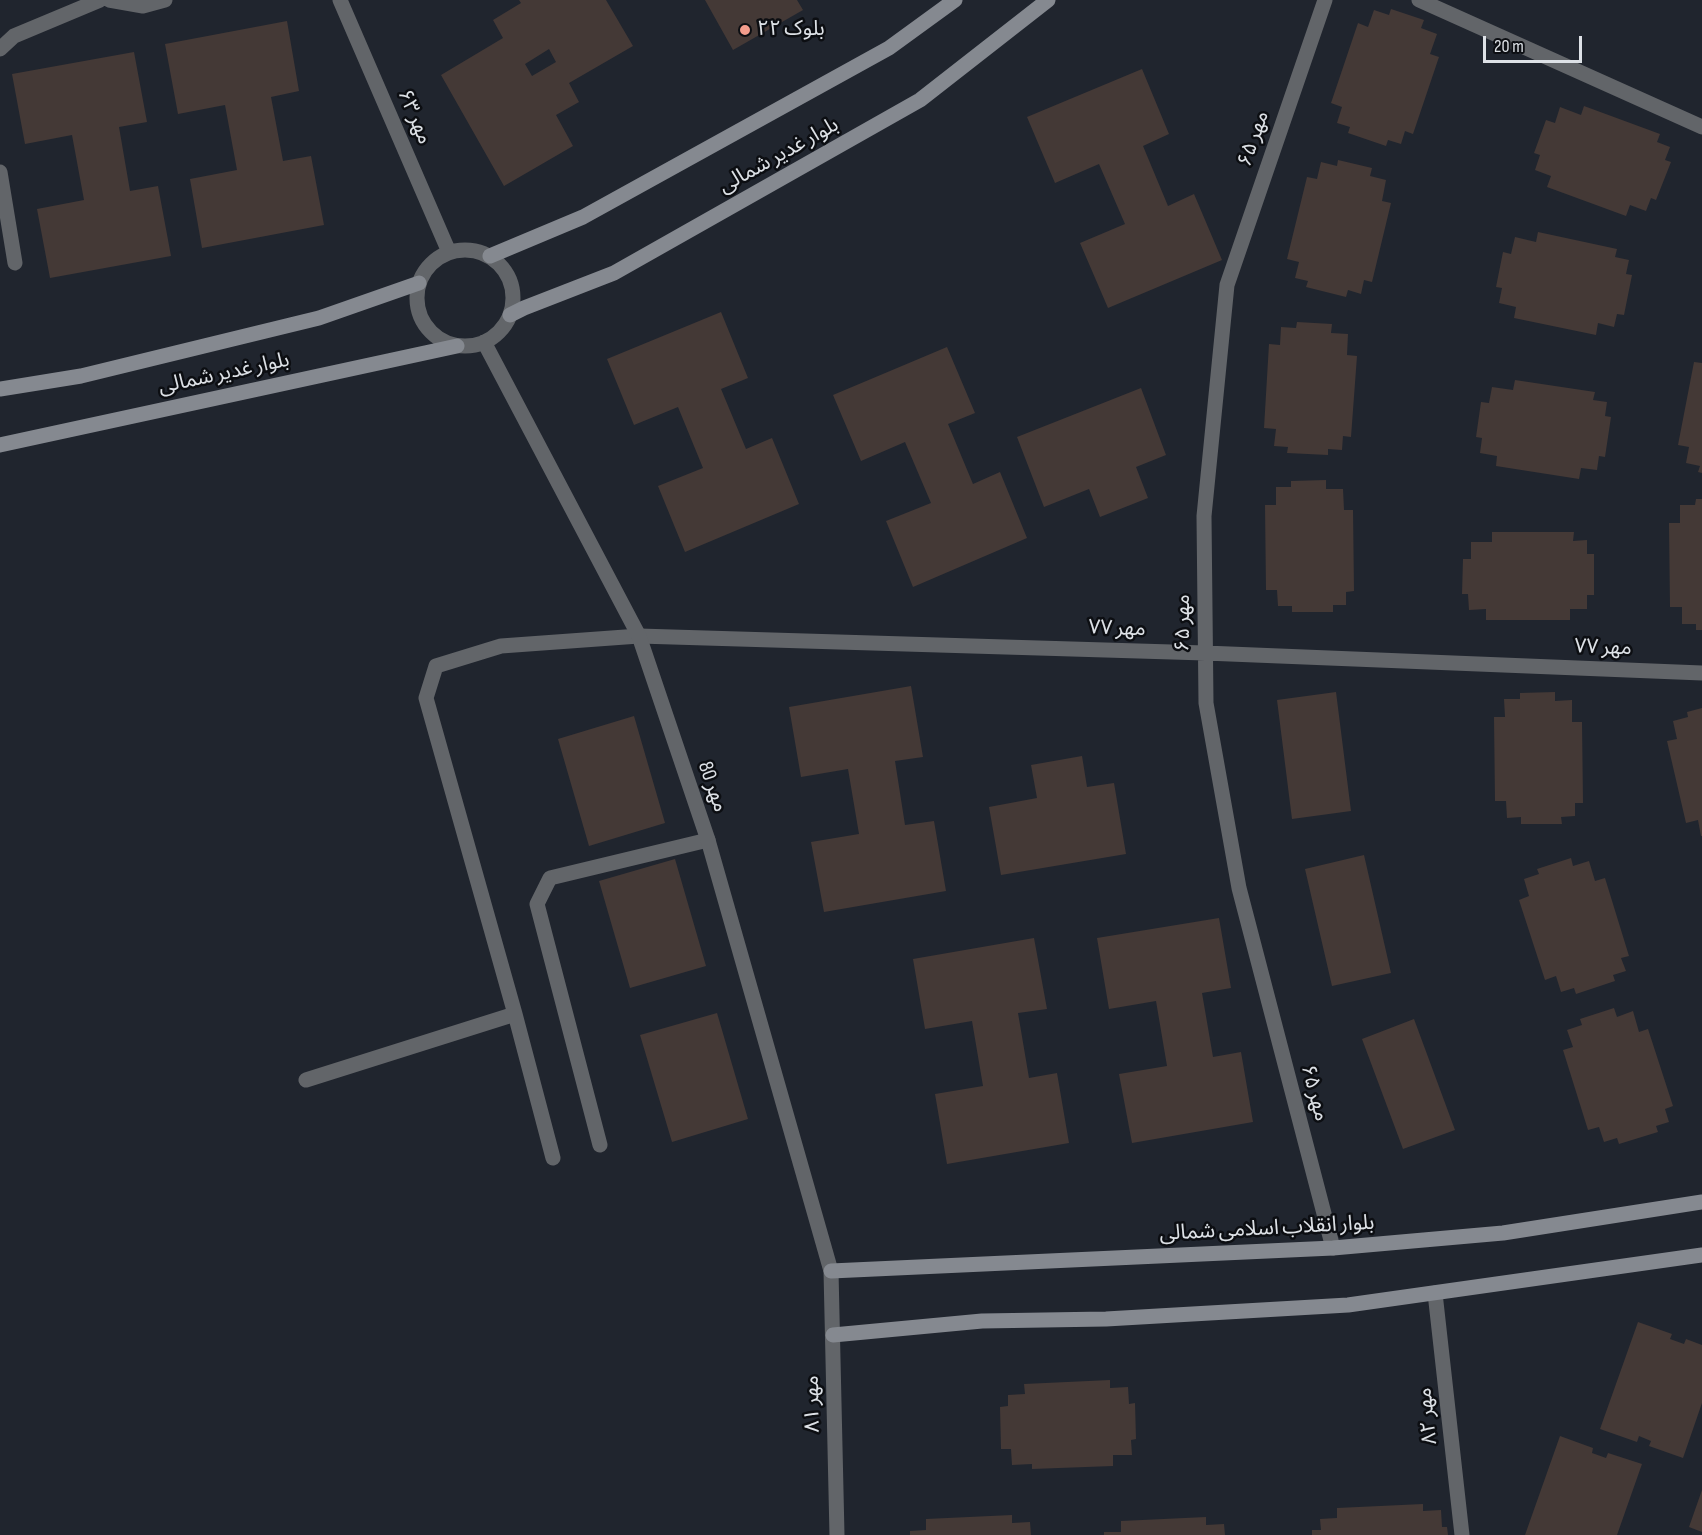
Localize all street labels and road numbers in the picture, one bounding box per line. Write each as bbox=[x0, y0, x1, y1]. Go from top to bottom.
street label: مهر ۶۳ bbox=[391, 86, 437, 148]
street label: مهر ۶۵ bbox=[1233, 108, 1275, 170]
street label: بلوار غدیر شمالی bbox=[715, 113, 843, 199]
street label: بلوار غدیر شمالی bbox=[156, 348, 292, 400]
street label: مهر ۶۵ bbox=[1171, 594, 1197, 652]
street label: مهر ۷۷ bbox=[1088, 615, 1146, 643]
street label: مهر ۷۷ bbox=[1574, 634, 1632, 662]
street label: مهر 80 bbox=[692, 758, 732, 816]
street label: مهر ۶۵ bbox=[1294, 1062, 1334, 1124]
street label: بلوار انقلاب اسلامی شمالی bbox=[1159, 1211, 1375, 1247]
street label: مهر ۸۱ bbox=[800, 1375, 826, 1433]
street label: مهر ۸۲ bbox=[1412, 1386, 1444, 1446]

